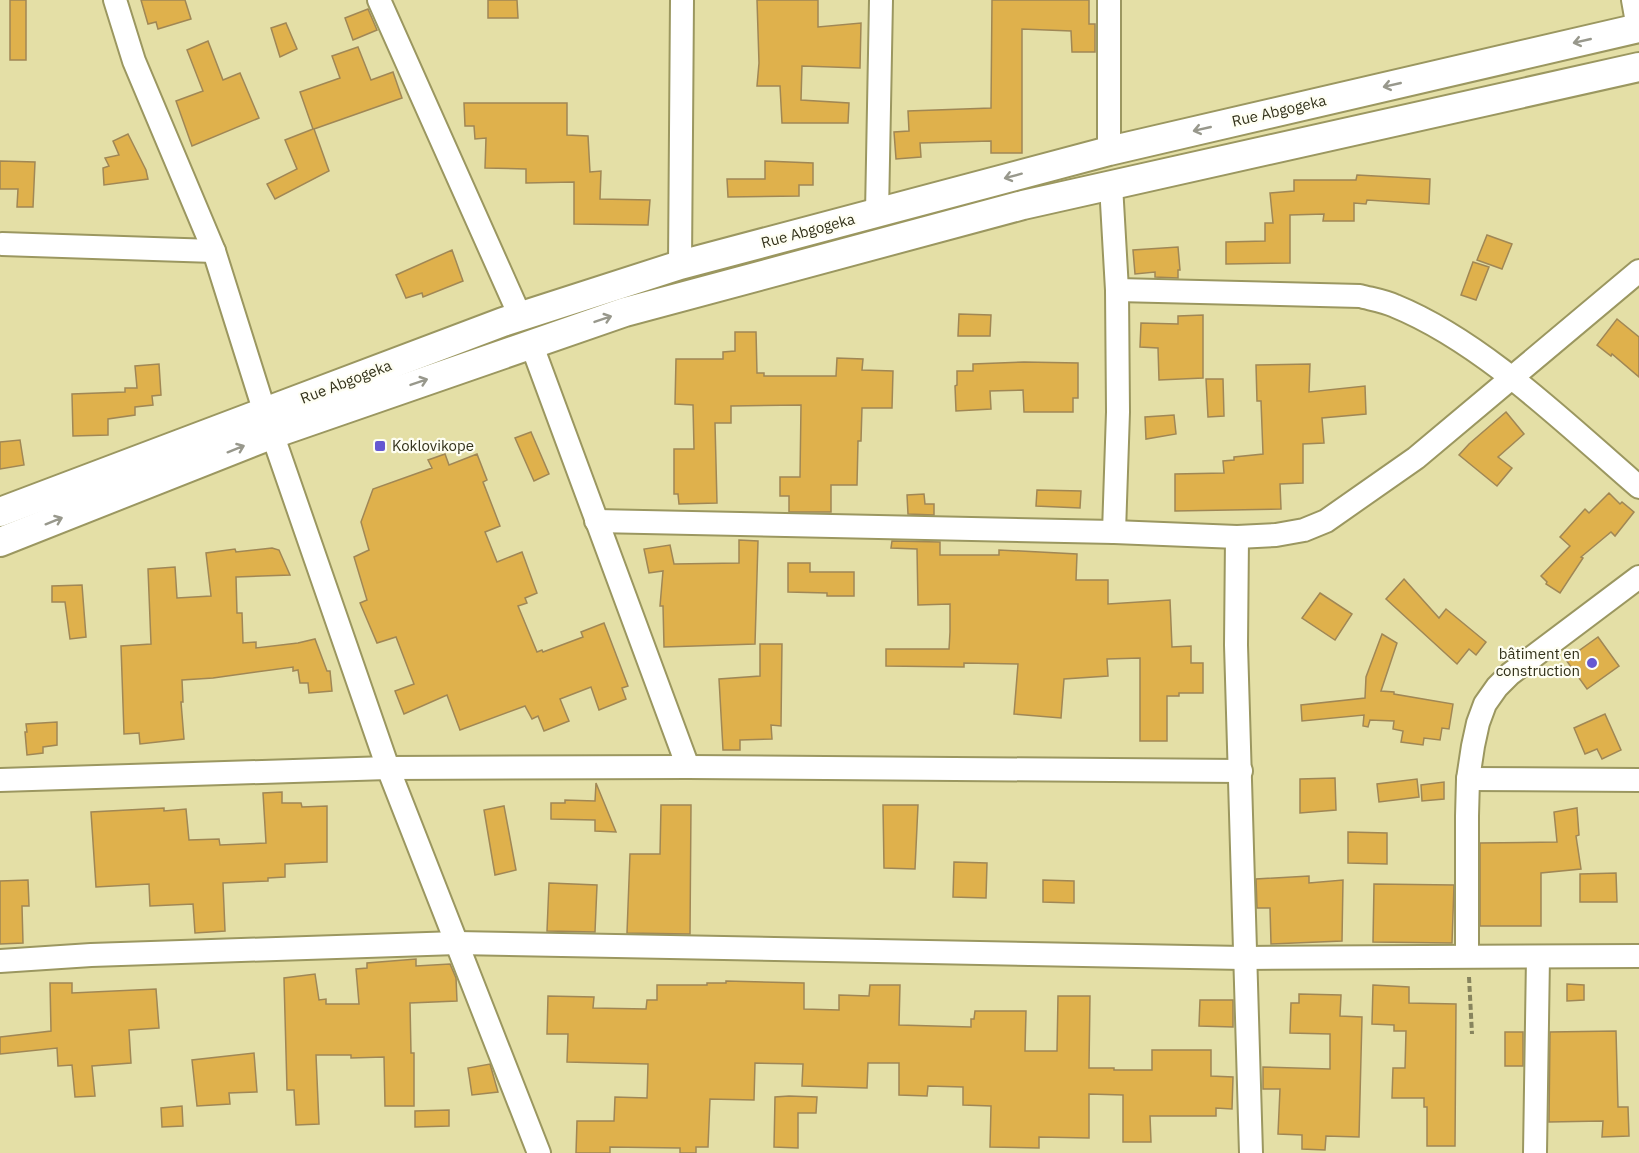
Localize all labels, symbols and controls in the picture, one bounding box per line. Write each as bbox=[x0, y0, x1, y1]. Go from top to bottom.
one-way arrow bbox=[1573, 36, 1592, 48]
one-way arrow bbox=[1383, 80, 1402, 92]
street label: Rue Abgogeka bbox=[1230, 90, 1328, 131]
one-way arrow bbox=[1193, 124, 1212, 136]
one-way arrow bbox=[1003, 170, 1022, 182]
street label: Rue Abgogeka bbox=[759, 209, 857, 252]
one-way arrow bbox=[593, 313, 612, 324]
street label: Rue Abgogeka bbox=[297, 355, 394, 408]
one-way arrow bbox=[409, 376, 428, 387]
place label: Koklovikope bbox=[392, 436, 474, 455]
marker: Koklovikope bbox=[373, 439, 387, 453]
one-way arrow bbox=[226, 443, 245, 454]
one-way arrow bbox=[45, 515, 63, 526]
place label: bâtiment en construction bbox=[1496, 644, 1580, 680]
marker: bâtiment en construction bbox=[1585, 656, 1599, 670]

